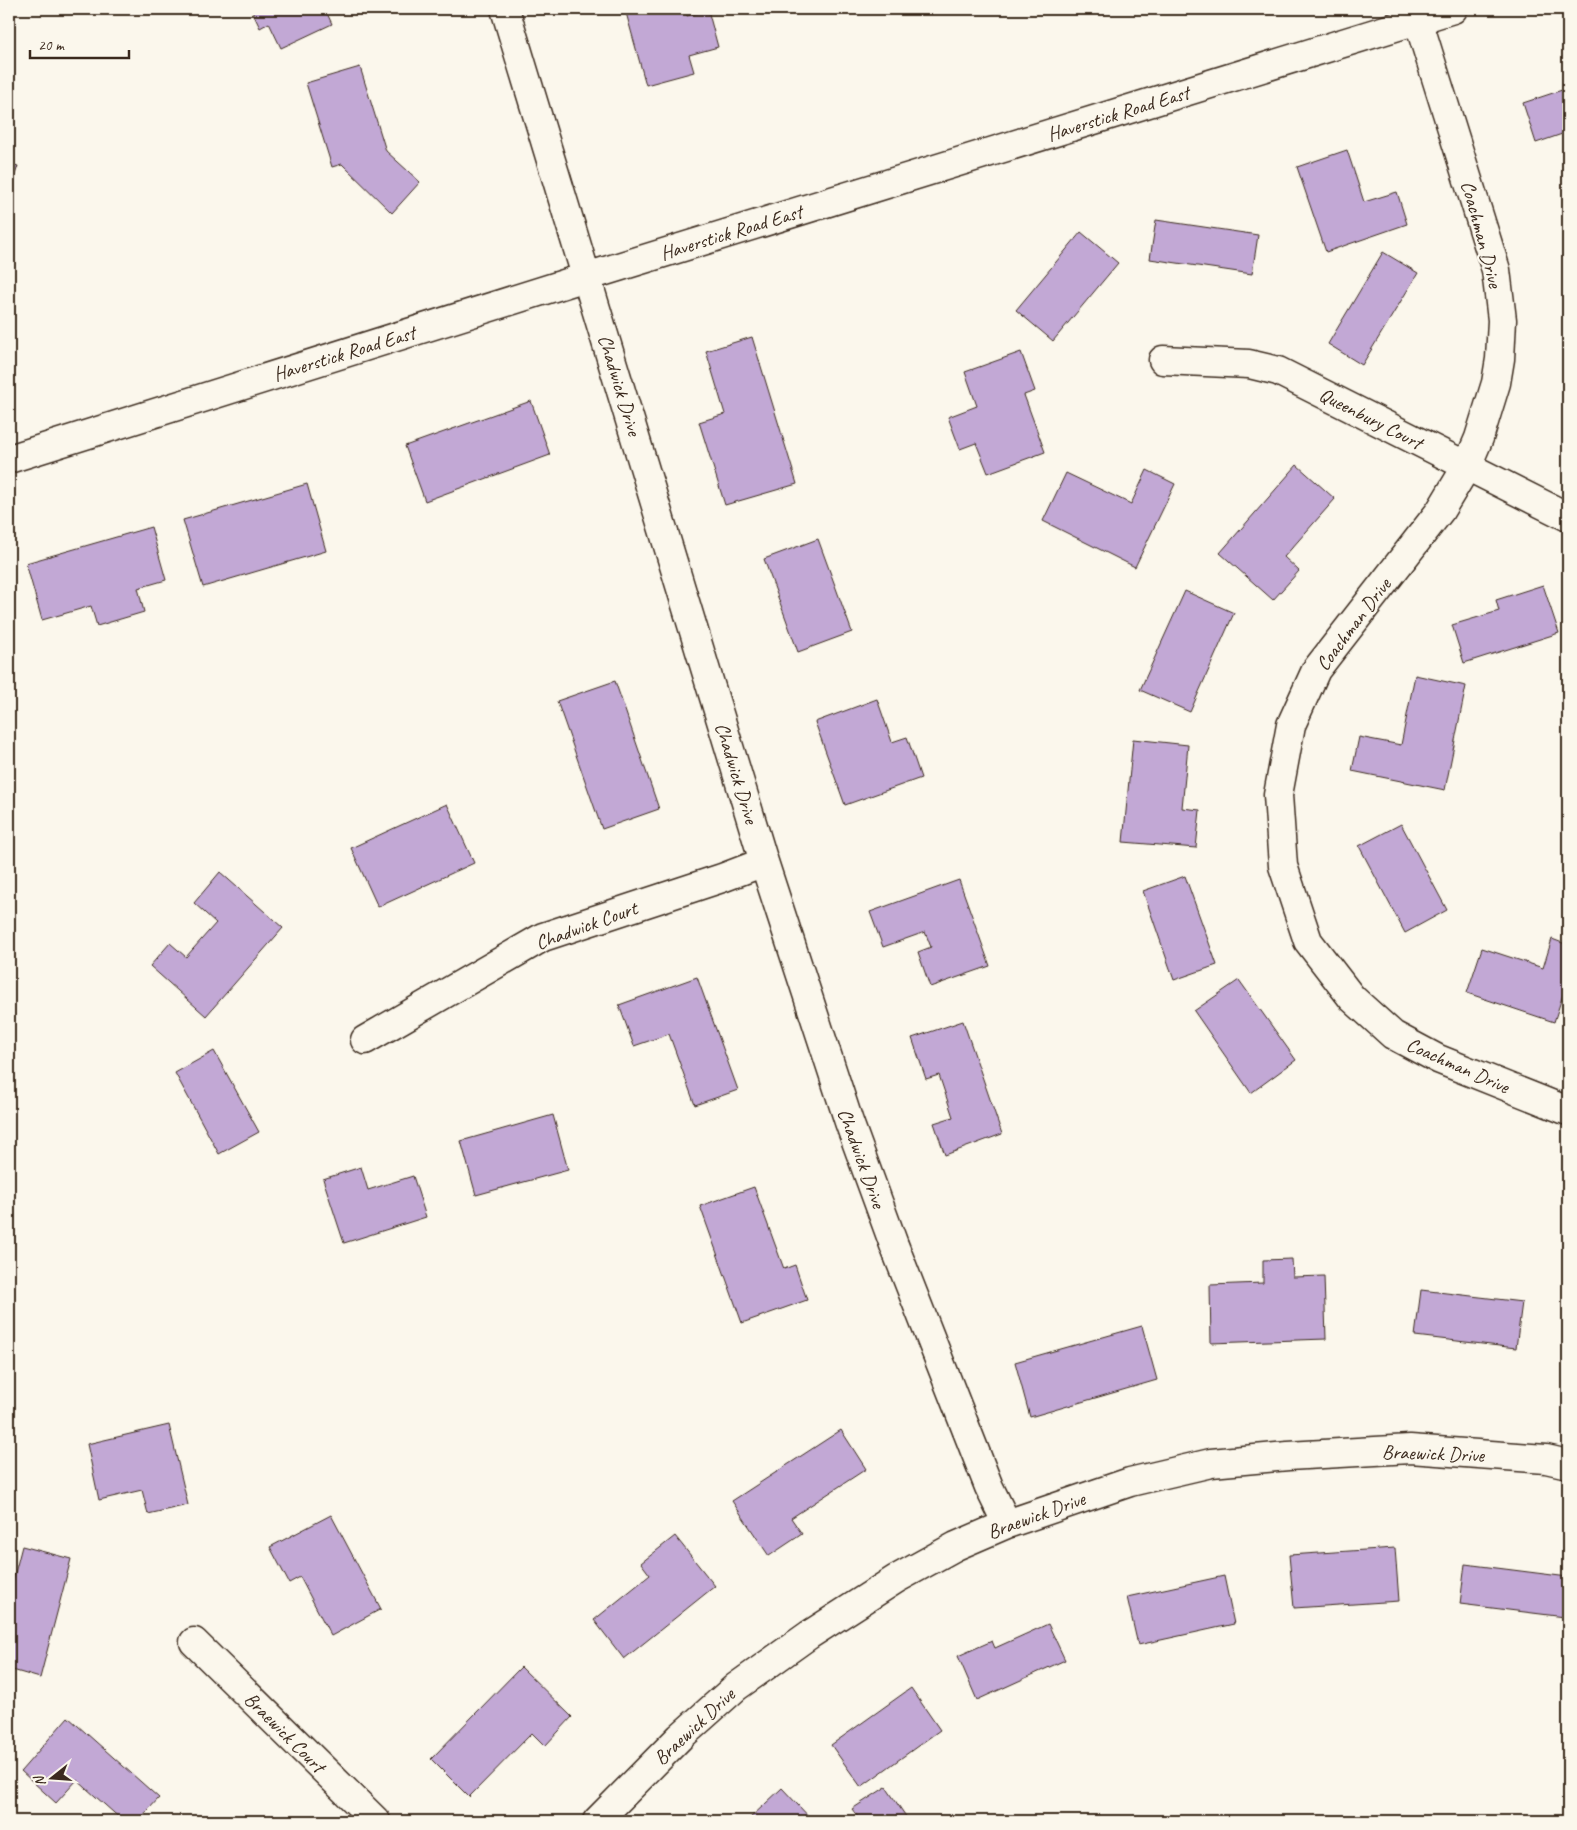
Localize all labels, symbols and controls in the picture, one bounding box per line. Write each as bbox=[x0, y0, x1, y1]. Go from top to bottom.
scale bar bbox=[30, 28, 129, 60]
text: 20 m bbox=[38, 36, 65, 55]
street label: Haverstick Road East bbox=[1044, 79, 1195, 147]
street label: Coachman Drive bbox=[1455, 178, 1508, 292]
street label: Haverstick Road East bbox=[657, 198, 808, 266]
street label: Haverstick Road East bbox=[270, 319, 421, 387]
street label: Chadwick Drive bbox=[592, 332, 647, 440]
street label: Queenbury Court bbox=[1315, 382, 1429, 457]
street label: Coachman Drive bbox=[1310, 572, 1397, 676]
street label: Chadwick Drive bbox=[709, 720, 764, 828]
street label: Chadwick Court bbox=[532, 895, 643, 955]
street label: Coachman Drive bbox=[1403, 1032, 1514, 1100]
street label: Chadwick Drive bbox=[832, 1105, 892, 1213]
street label: Braewick Drive bbox=[1382, 1439, 1486, 1468]
street label: Braewick Drive bbox=[984, 1486, 1090, 1545]
street label: Braewick Drive bbox=[648, 1681, 741, 1770]
street label: Braewick Court bbox=[239, 1687, 333, 1780]
north arrow bbox=[28, 1752, 78, 1802]
text: N bbox=[30, 1773, 49, 1788]

